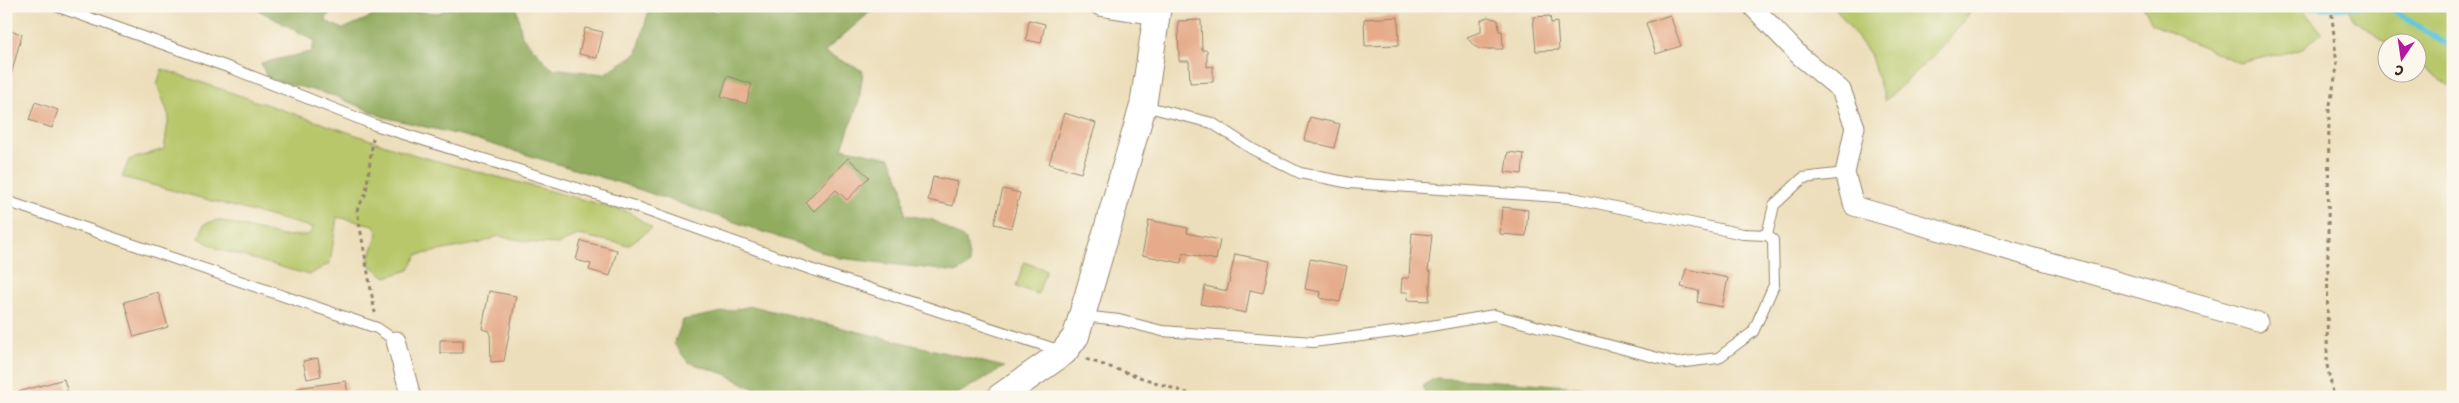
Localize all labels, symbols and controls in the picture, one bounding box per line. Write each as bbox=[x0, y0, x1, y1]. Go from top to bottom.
north arrow bbox=[2376, 32, 2426, 82]
text: С bbox=[2393, 61, 2405, 80]

